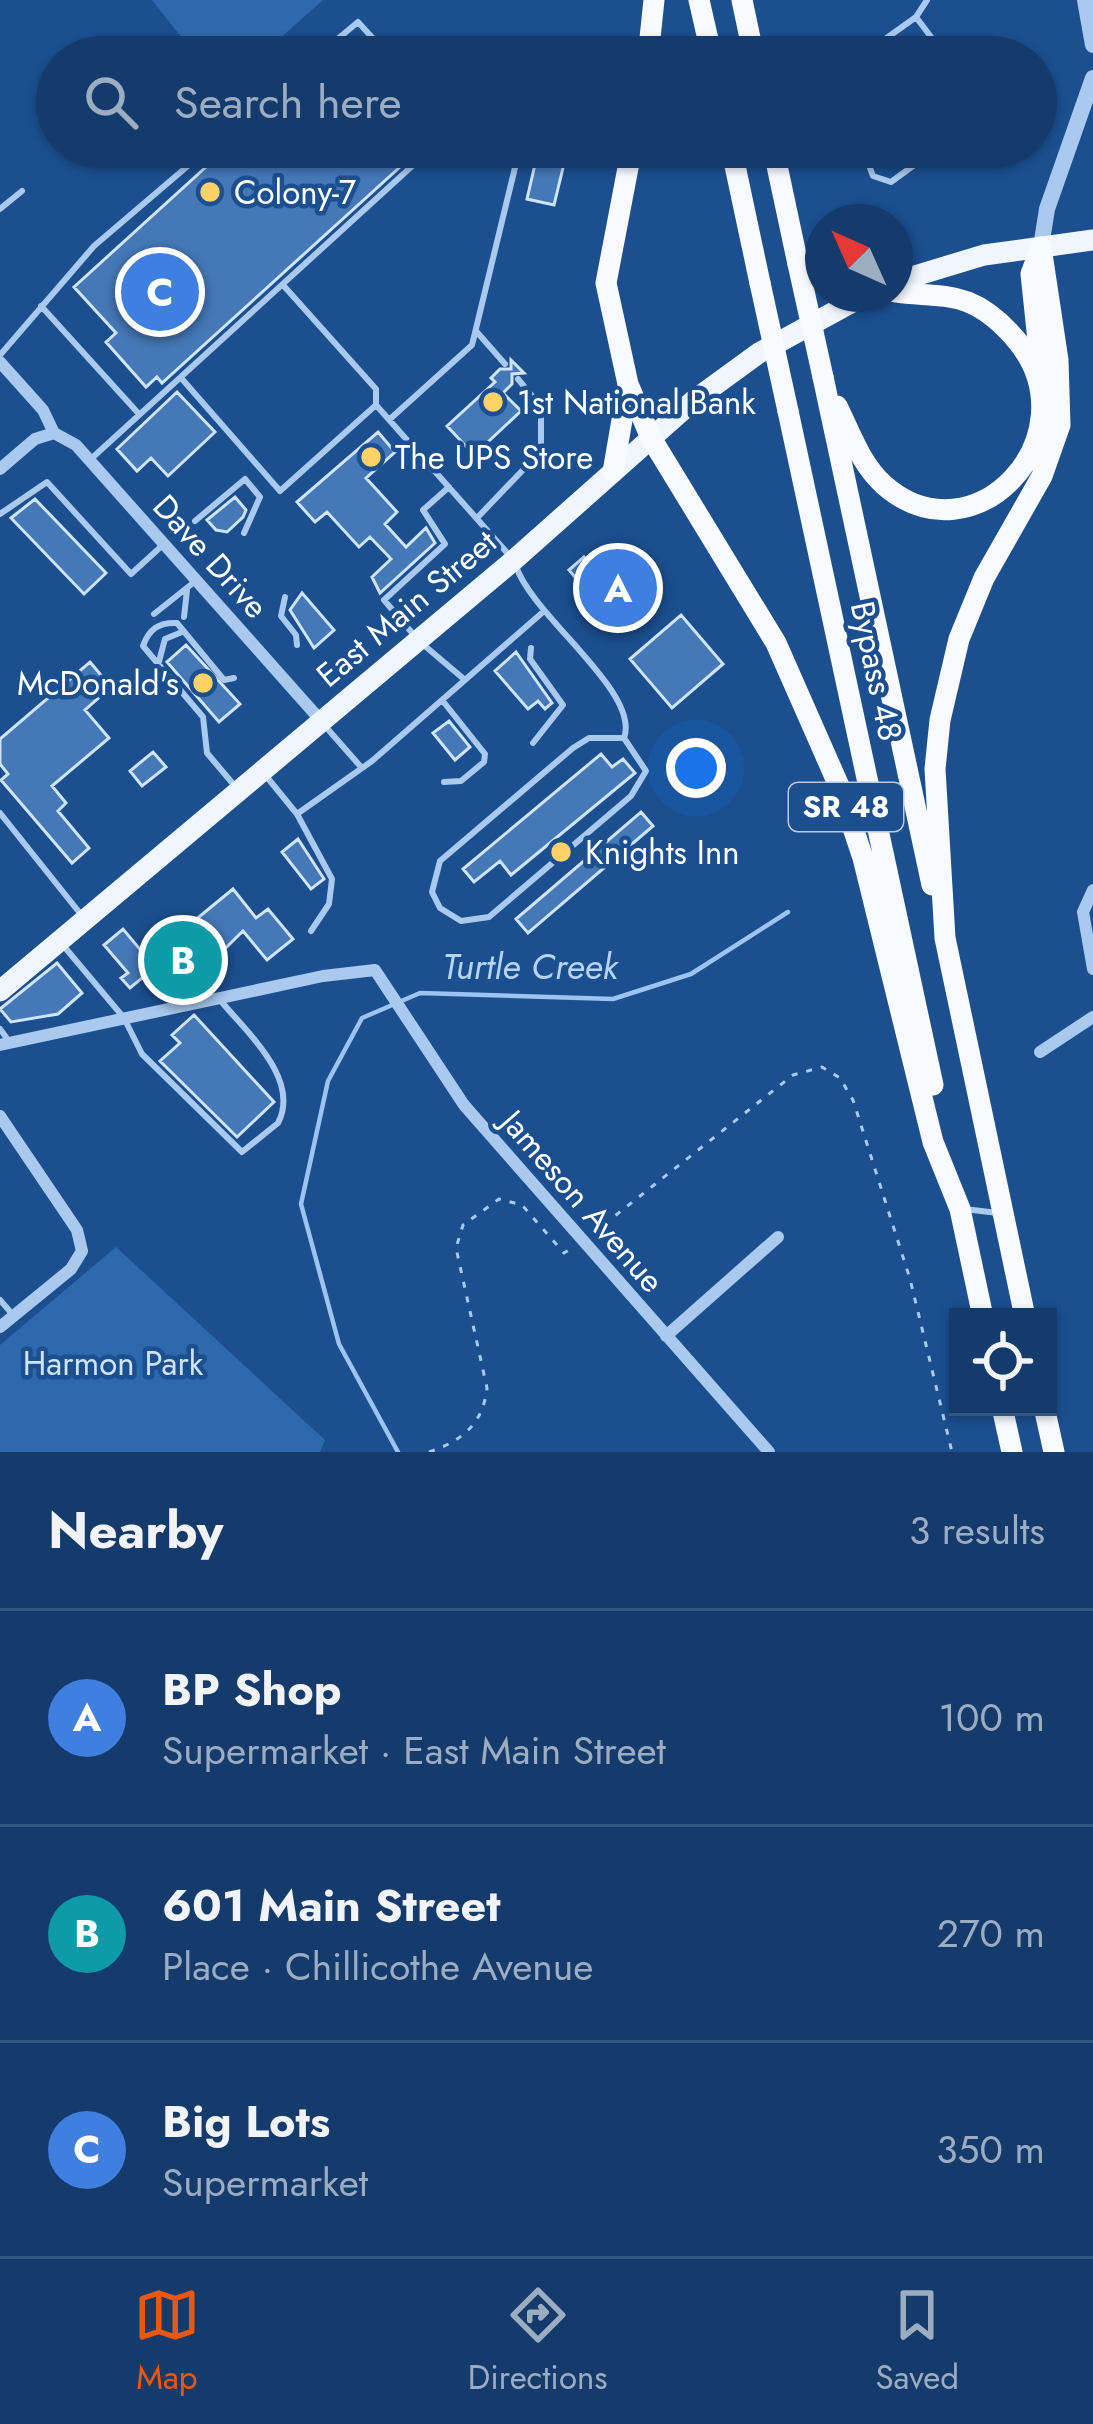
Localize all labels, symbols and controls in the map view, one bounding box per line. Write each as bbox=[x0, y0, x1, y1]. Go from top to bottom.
search box bbox=[36, 36, 1057, 168]
icon: search bbox=[78, 69, 144, 135]
text: Search here bbox=[174, 70, 402, 135]
place label: Colony-7 bbox=[234, 169, 357, 216]
marker: Colony-7 bbox=[197, 179, 223, 205]
north arrow bbox=[805, 204, 913, 312]
pin: C bbox=[121, 247, 199, 337]
place label: 1st National Bank bbox=[517, 379, 756, 426]
marker: 1st National Bank bbox=[480, 389, 506, 415]
place label: The UPS Store bbox=[395, 434, 593, 481]
marker: The UPS Store bbox=[358, 444, 384, 470]
street label: Dave Drive bbox=[142, 484, 279, 629]
street label: East Main Street bbox=[306, 519, 507, 698]
pin: A bbox=[579, 543, 657, 633]
street label: Bypass 48 bbox=[839, 597, 914, 745]
place label: McDonald's bbox=[17, 660, 179, 707]
marker: McDonald's bbox=[190, 670, 216, 696]
your location bbox=[666, 738, 726, 798]
road number: SR 48 bbox=[789, 783, 903, 831]
place label: Knights Inn bbox=[585, 829, 740, 876]
marker: Knights Inn bbox=[548, 839, 574, 865]
pin: B bbox=[144, 915, 222, 1005]
water label: Turtle Creek bbox=[442, 940, 619, 992]
street label: Jameson Avenue bbox=[488, 1097, 675, 1303]
map controls bbox=[949, 1308, 1057, 1416]
button: locate bbox=[949, 1308, 1057, 1416]
park label: Harmon Park bbox=[23, 1340, 204, 1387]
text: Nearby bbox=[48, 1493, 223, 1567]
text: 3 results bbox=[909, 1502, 1045, 1559]
text: BP Shop bbox=[162, 1657, 341, 1722]
text: A bbox=[73, 1689, 101, 1746]
text: 100 m bbox=[939, 1689, 1045, 1746]
text: Supermarket · East Main Street bbox=[162, 1722, 666, 1779]
text: 601 Main Street bbox=[162, 1873, 501, 1938]
text: B bbox=[74, 1905, 100, 1962]
text: 270 m bbox=[937, 1905, 1045, 1962]
text: Place · Chillicothe Avenue bbox=[162, 1938, 593, 1995]
text: Big Lots bbox=[162, 2089, 330, 2154]
text: C bbox=[73, 2121, 101, 2178]
text: 350 m bbox=[936, 2121, 1045, 2178]
text: Supermarket bbox=[162, 2154, 368, 2211]
tab: Map bbox=[134, 2282, 200, 2401]
tab: Directions bbox=[468, 2282, 608, 2401]
tab: Saved bbox=[875, 2282, 959, 2401]

